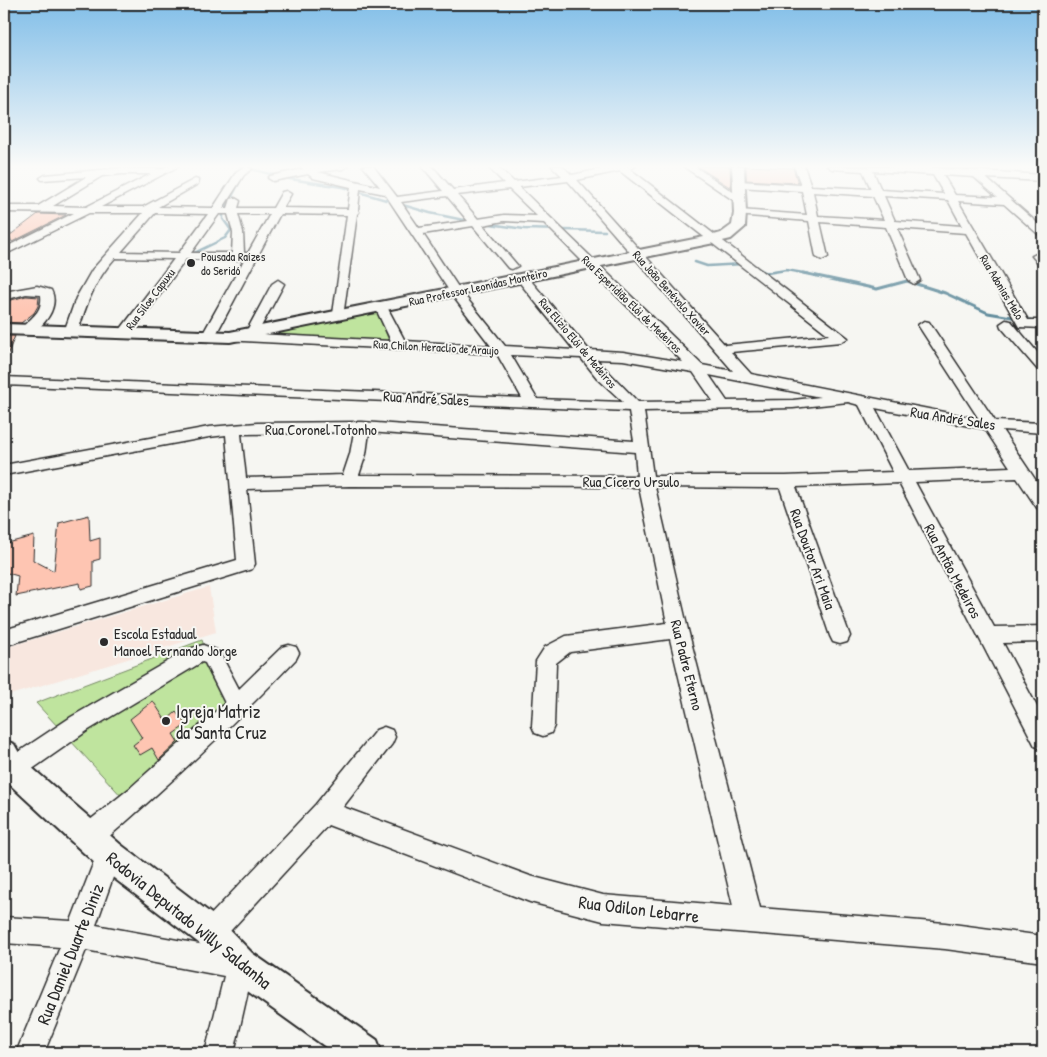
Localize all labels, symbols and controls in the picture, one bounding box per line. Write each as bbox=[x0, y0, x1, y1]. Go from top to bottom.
street label: Rua João Benévolo Xavier bbox=[629, 247, 715, 340]
place label: Pousada Raízes do Seridó bbox=[201, 248, 266, 279]
street label: Rua Esperidião Elói de Medeiros bbox=[578, 251, 686, 357]
street label: Rua Adonias Melo bbox=[976, 251, 1028, 323]
marker: Pousada Raízes do Seridó bbox=[185, 257, 197, 269]
street label: Rua Professor Leonidas Monteiro bbox=[407, 264, 549, 310]
street label: Rua Siloe Capuxu bbox=[121, 265, 179, 333]
street label: Rua Elízio Elói de Medeiros bbox=[535, 294, 621, 392]
street label: Rua Chilon Heraclio de Araujo bbox=[373, 335, 499, 359]
street label: Rua André Sales bbox=[383, 385, 470, 411]
street label: Rua André Sales bbox=[909, 401, 997, 435]
street label: Rua Coronel Totonho bbox=[265, 419, 377, 440]
street label: Rua Cícero Ursulo bbox=[583, 471, 679, 492]
street label: Rua Doutor Ari Maia bbox=[785, 506, 841, 612]
street label: Rua Antão Medeiros bbox=[919, 520, 987, 622]
street label: Rua Padre Eterno bbox=[666, 618, 708, 712]
place label: Escola Estadual Manoel Fernando Jorge bbox=[114, 623, 237, 661]
marker: Escola Estadual Manoel Fernando Jorge bbox=[98, 636, 110, 648]
place label: Igreja Matriz da Santa Cruz bbox=[176, 699, 267, 745]
marker: Igreja Matriz da Santa Cruz bbox=[160, 715, 172, 727]
street label: Rodovia Deputado Willy Saldanha bbox=[101, 845, 277, 995]
street label: Rua Daniel Duarte Diniz bbox=[30, 879, 110, 1028]
street label: Rua Odilon Lebarre bbox=[577, 889, 701, 929]

